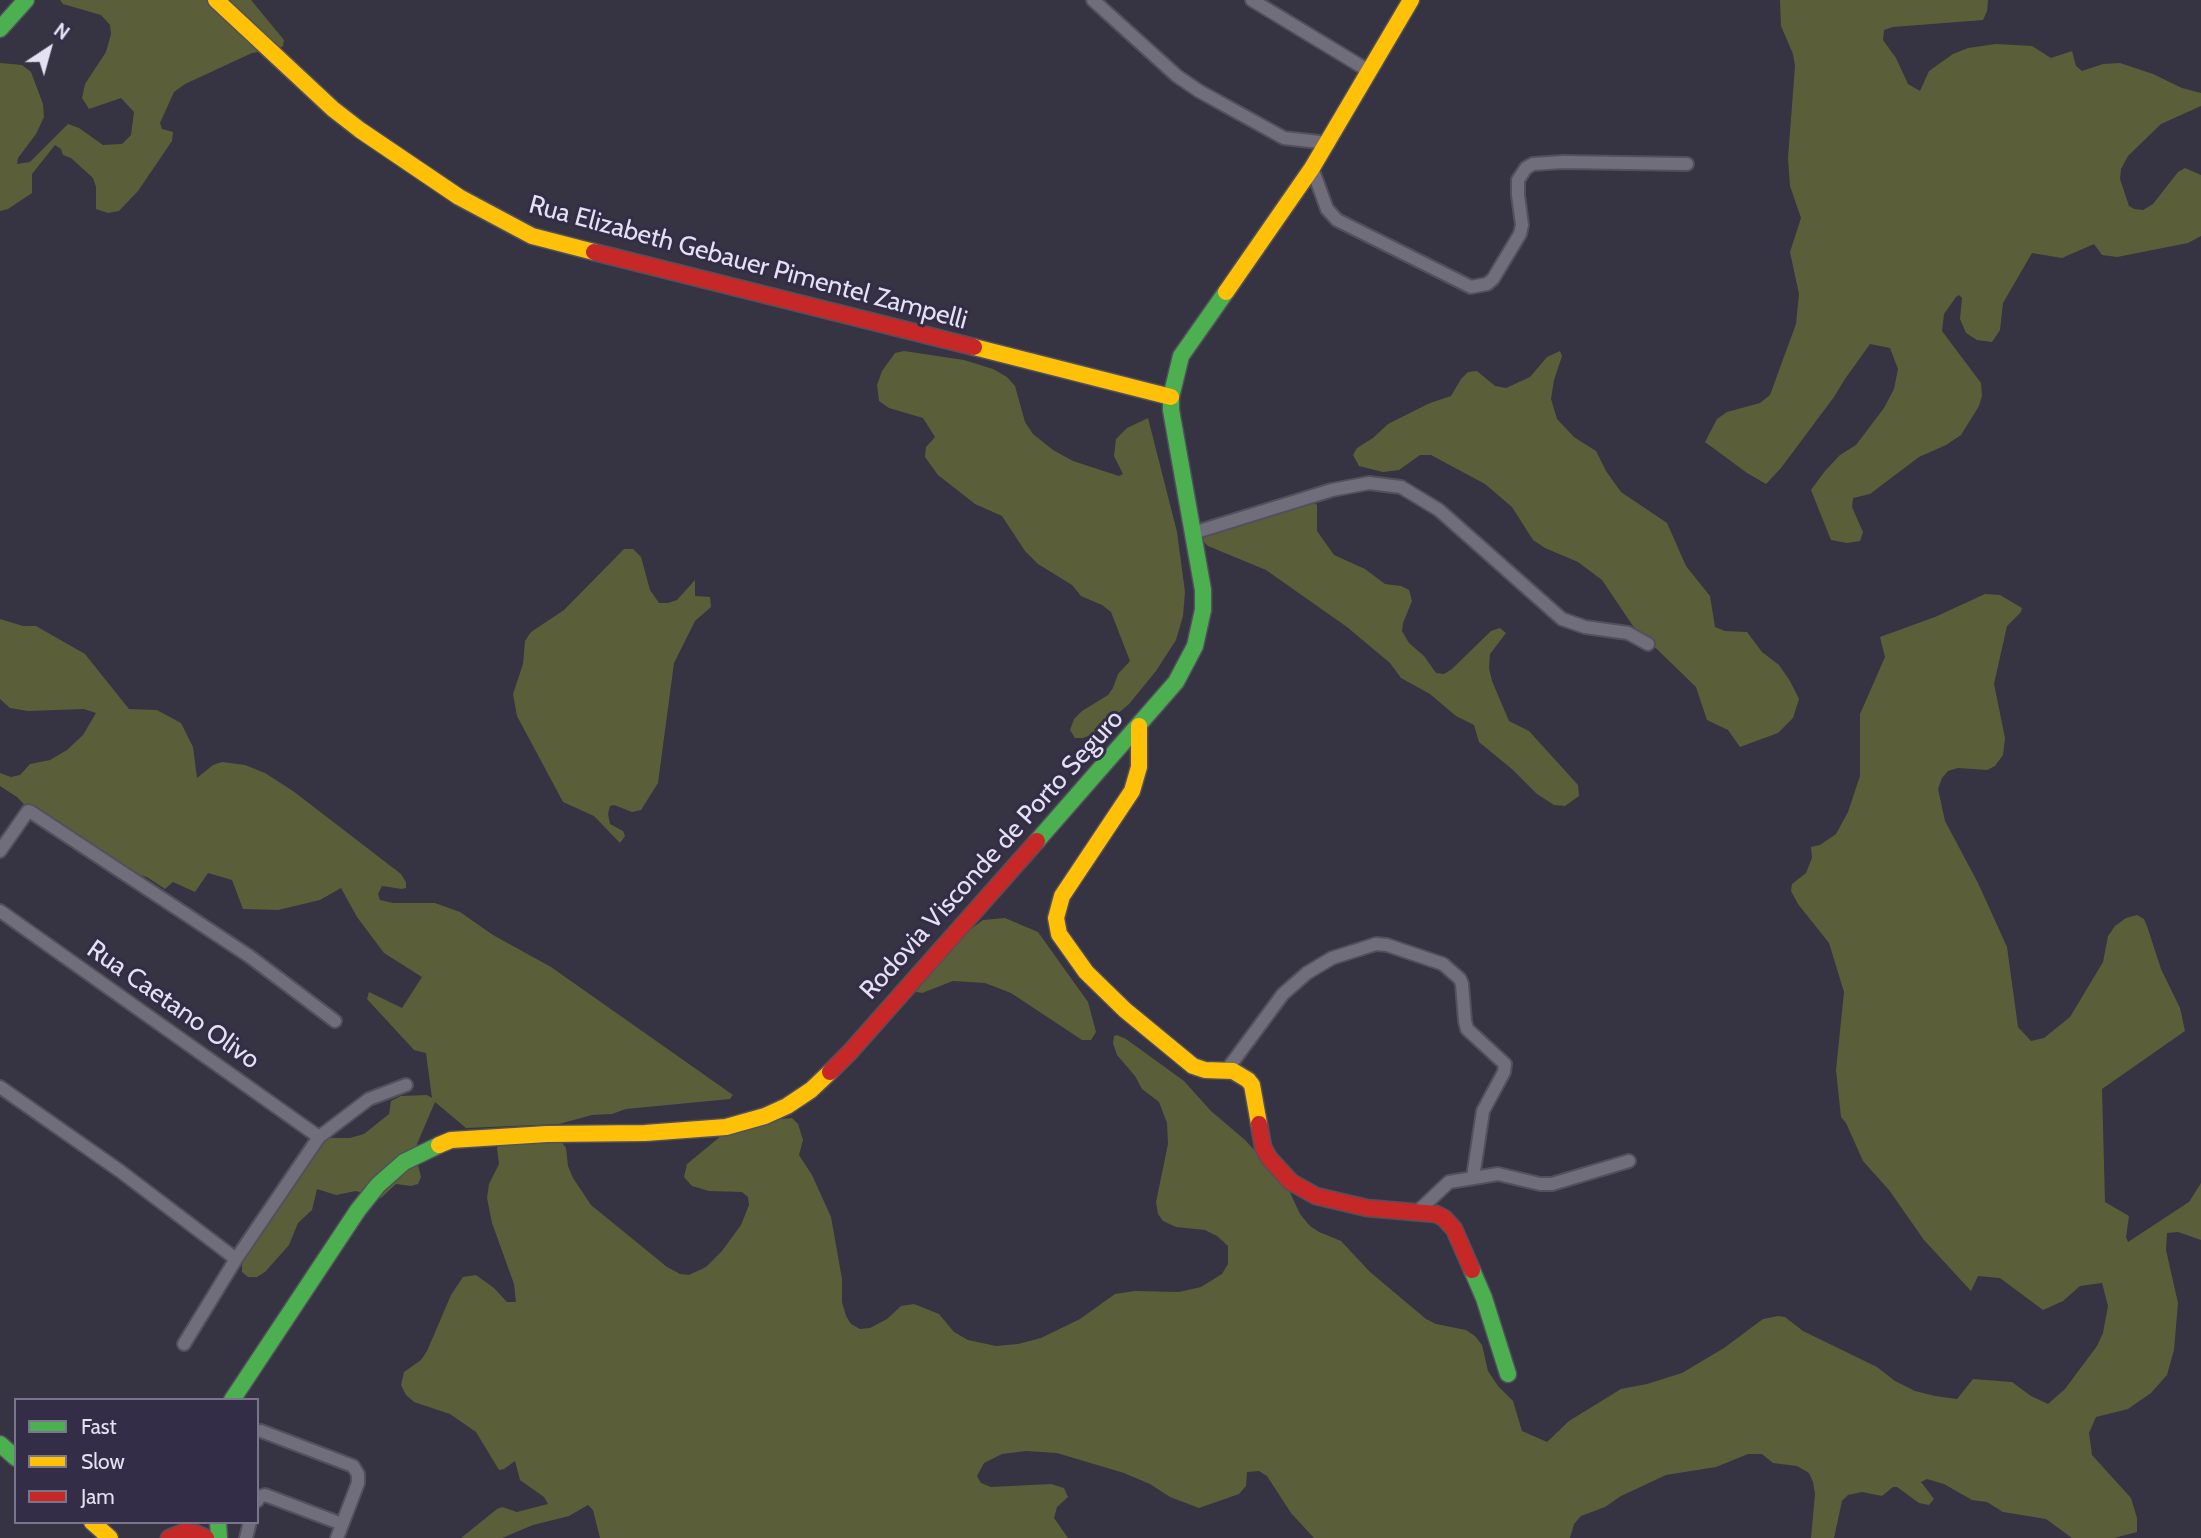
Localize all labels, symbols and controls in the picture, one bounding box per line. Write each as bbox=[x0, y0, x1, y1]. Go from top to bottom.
north arrow bbox=[14, 14, 84, 84]
text: N bbox=[49, 18, 74, 45]
street label: Rua Elizabeth Gebauer Pimentel Zampelli bbox=[525, 189, 971, 337]
street label: Rodovia Visconde de Porto Seguro bbox=[854, 704, 1130, 1006]
street label: Rua Caetano Olivo bbox=[81, 934, 265, 1076]
legend bbox=[14, 1398, 259, 1524]
text: Fast bbox=[81, 1414, 117, 1439]
text: Slow bbox=[81, 1449, 125, 1474]
text: Jam bbox=[81, 1484, 115, 1509]

